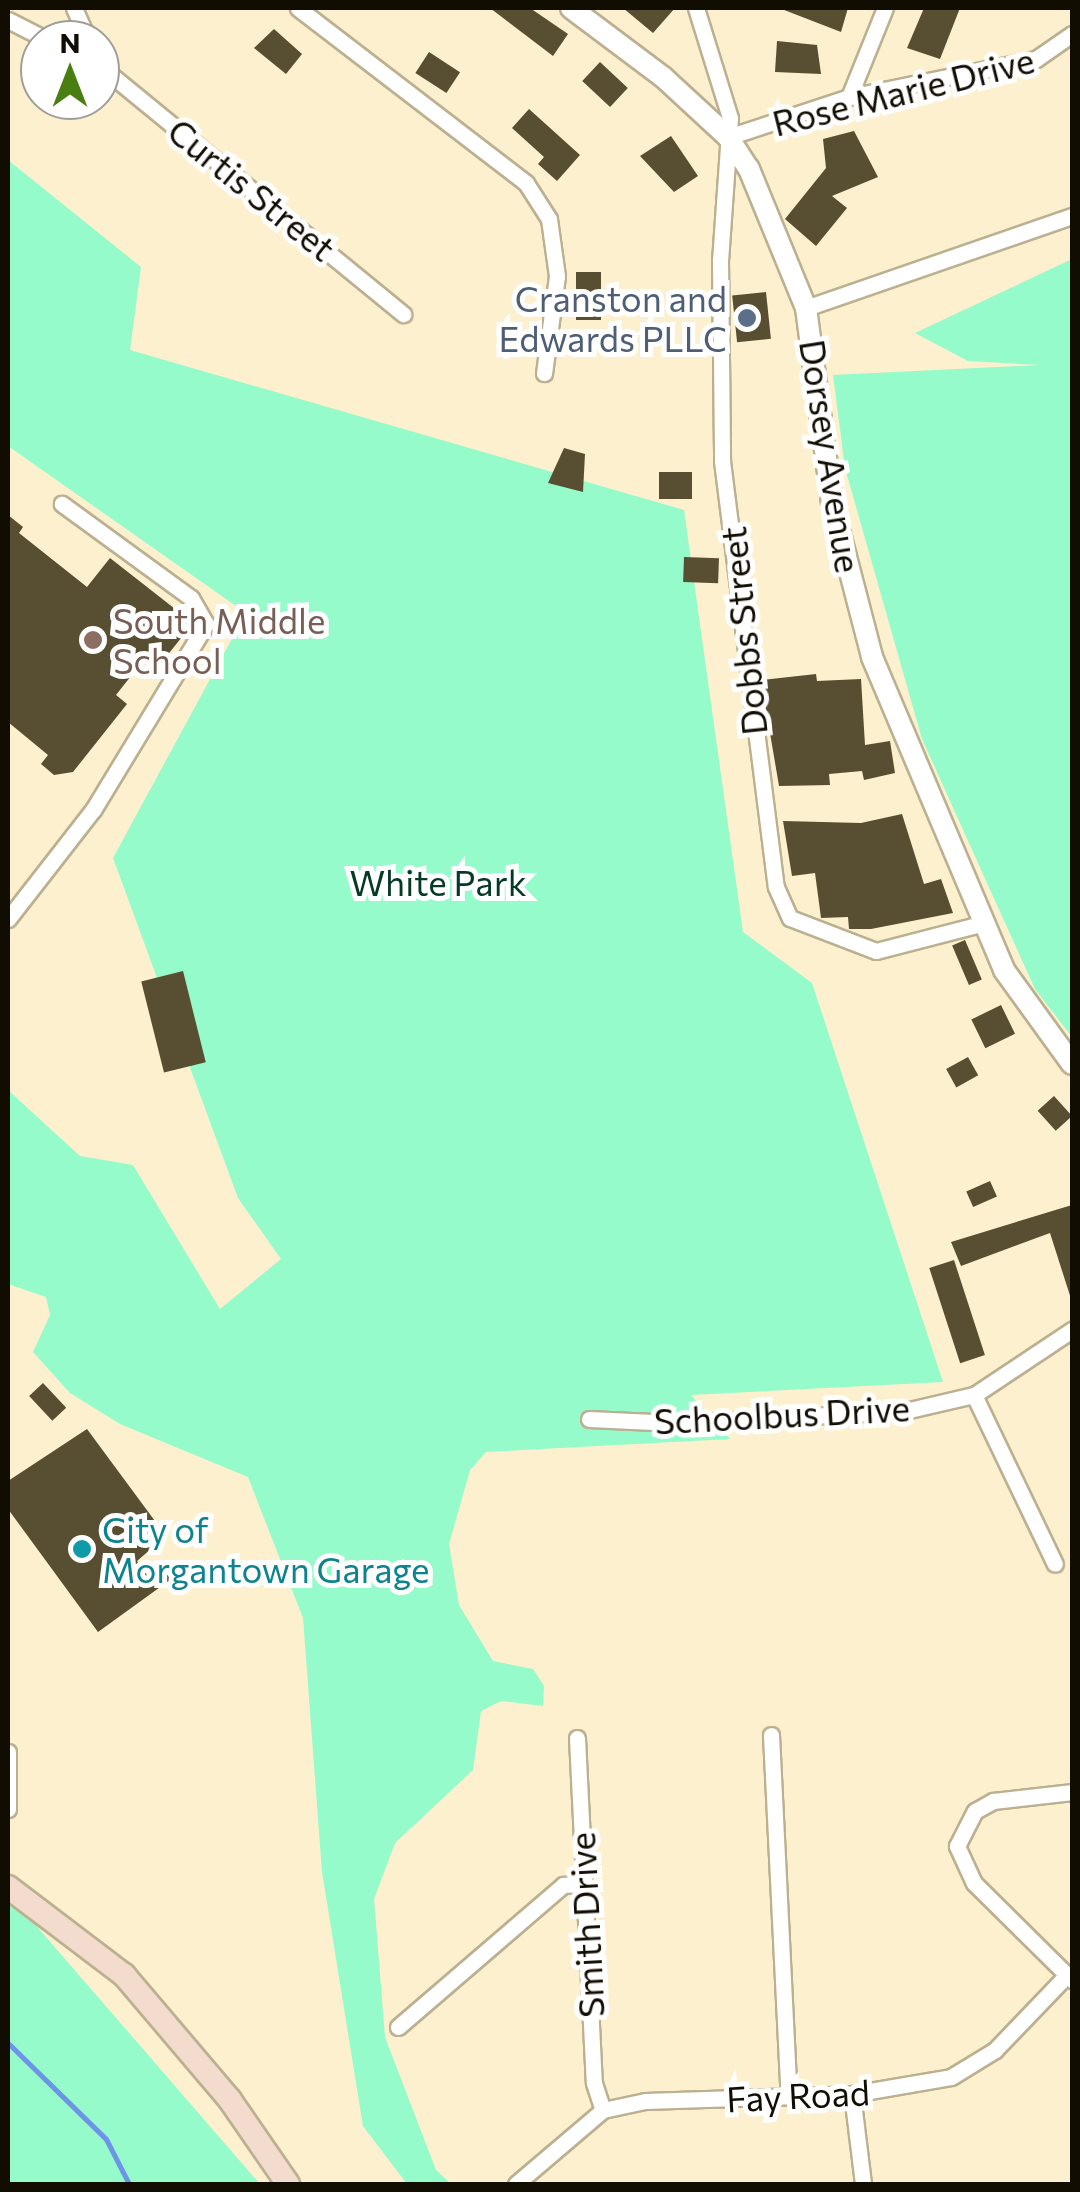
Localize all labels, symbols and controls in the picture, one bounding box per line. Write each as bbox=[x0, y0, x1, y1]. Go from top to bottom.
north arrow bbox=[20, 20, 120, 120]
text: N bbox=[60, 25, 81, 59]
street label: Rose Marie Drive bbox=[768, 38, 1038, 144]
street label: Curtis Street bbox=[160, 109, 344, 269]
place label: Cranston and Edwards PLLC bbox=[498, 277, 727, 359]
marker: Cranston and Edwards PLLC bbox=[736, 307, 758, 329]
street label: Dorsey Avenue bbox=[792, 336, 870, 576]
street label: Dobbs Street bbox=[711, 525, 775, 737]
place label: South Middle School bbox=[113, 599, 325, 681]
marker: South Middle School bbox=[82, 629, 104, 651]
park label: White Park bbox=[349, 861, 527, 903]
street label: Schoolbus Drive bbox=[653, 1386, 911, 1442]
place label: City of Morgantown Garage bbox=[102, 1508, 430, 1590]
marker: City of Morgantown Garage bbox=[71, 1538, 93, 1560]
street label: Smith Drive bbox=[560, 1831, 612, 2019]
street label: Fay Road bbox=[725, 2070, 871, 2120]

